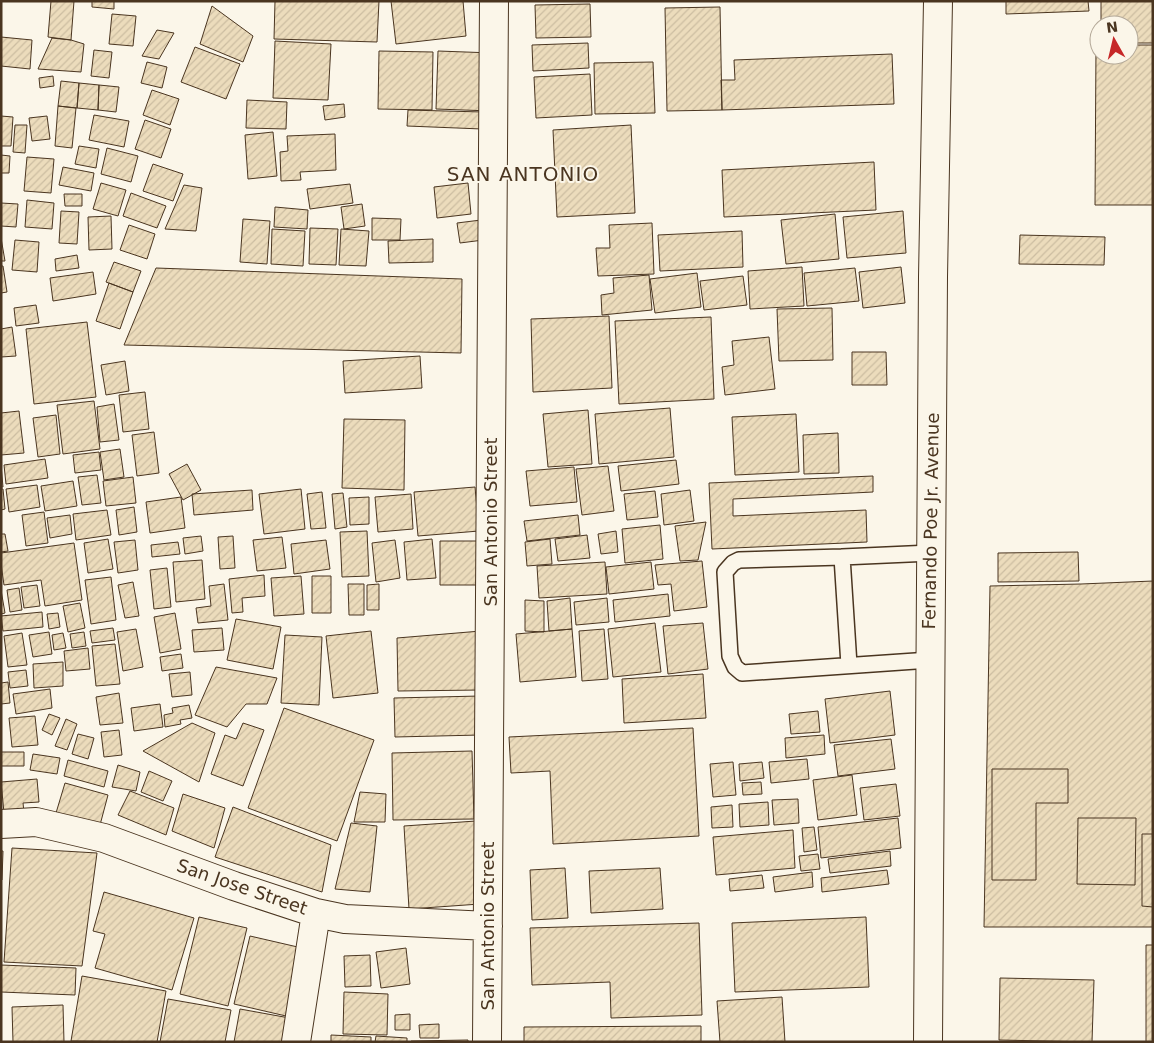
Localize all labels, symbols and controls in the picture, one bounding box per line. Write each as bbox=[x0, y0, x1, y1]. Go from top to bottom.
north arrow bbox=[1089, 15, 1139, 65]
text: N bbox=[1105, 18, 1119, 36]
district label: SAN ANTONIO bbox=[447, 162, 599, 186]
street label: Fernando Poe Jr. Avenue bbox=[918, 412, 943, 630]
street label: San Antonio Street bbox=[480, 437, 501, 607]
street label: San Antonio Street bbox=[477, 841, 498, 1011]
street label: San Jose Street bbox=[174, 854, 310, 919]

